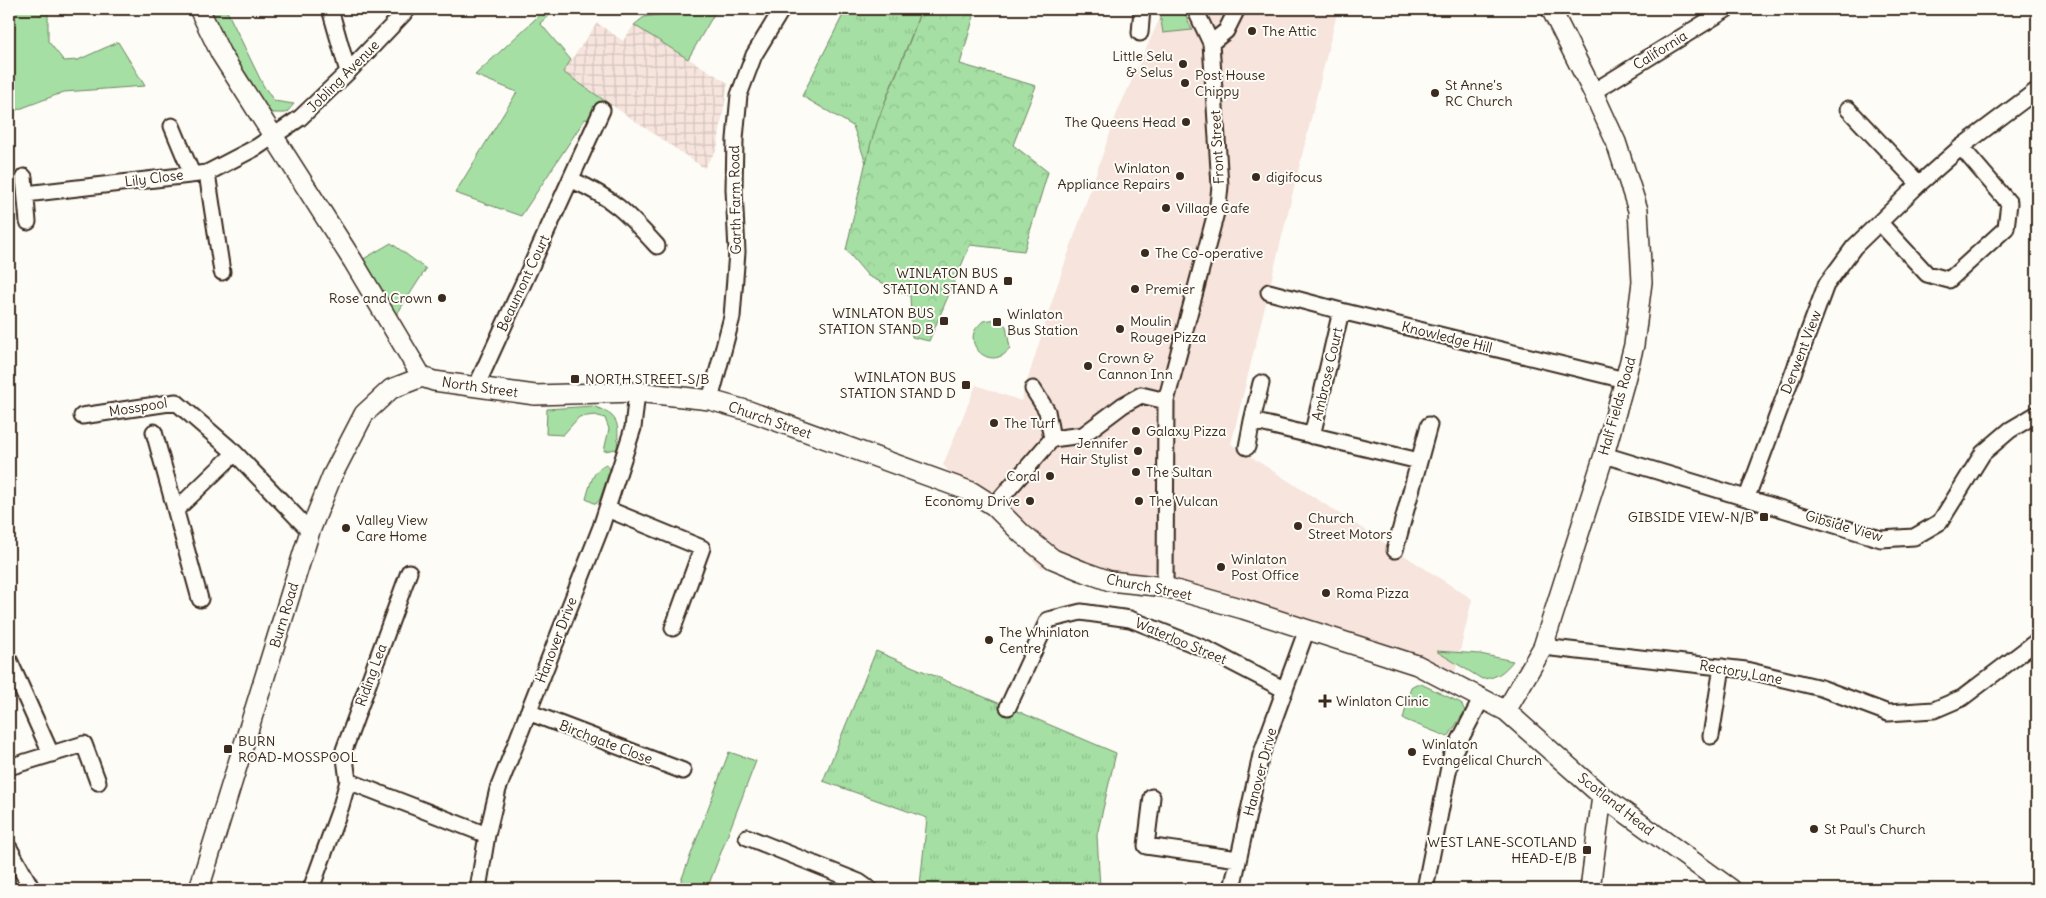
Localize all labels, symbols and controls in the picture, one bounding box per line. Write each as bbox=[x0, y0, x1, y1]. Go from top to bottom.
place label: The Attic bbox=[1262, 22, 1317, 40]
marker: The Attic bbox=[1246, 25, 1258, 37]
street label: California bbox=[1630, 26, 1690, 74]
street label: Jobling Avenue bbox=[303, 36, 383, 116]
place label: Little Selu & Selus bbox=[1112, 47, 1173, 81]
marker: Little Selu & Selus bbox=[1177, 58, 1189, 70]
place label: Post House Chippy bbox=[1195, 66, 1265, 100]
place label: St Anne's RC Church bbox=[1445, 76, 1513, 110]
marker: Post House Chippy bbox=[1179, 77, 1191, 89]
marker: St Anne's RC Church bbox=[1429, 87, 1441, 99]
street label: Front Street bbox=[1206, 109, 1228, 185]
place label: The Queens Head bbox=[1064, 113, 1176, 131]
marker: The Queens Head bbox=[1180, 116, 1192, 128]
street label: Garth Farm Road bbox=[725, 145, 745, 255]
place label: Winlaton Appliance Repairs bbox=[1058, 159, 1170, 193]
street label: Lily Close bbox=[123, 165, 185, 191]
place label: digifocus bbox=[1266, 168, 1322, 186]
marker: Winlaton Appliance Repairs bbox=[1174, 170, 1186, 182]
marker: digifocus bbox=[1250, 171, 1262, 183]
place label: Village Cafe bbox=[1176, 199, 1250, 217]
marker: Village Cafe bbox=[1160, 202, 1172, 214]
street label: Beaumont Court bbox=[493, 232, 553, 334]
place label: The Co-operative bbox=[1155, 244, 1263, 262]
marker: The Co-operative bbox=[1139, 247, 1151, 259]
place label: WINLATON BUS STATION STAND A bbox=[883, 264, 998, 298]
marker: WINLATON BUS STATION STAND A bbox=[1002, 275, 1014, 287]
place label: Premier bbox=[1145, 280, 1195, 298]
marker: Premier bbox=[1129, 283, 1141, 295]
place label: Rose and Crown bbox=[329, 289, 432, 307]
marker: Rose and Crown bbox=[436, 292, 448, 304]
place label: WINLATON BUS STATION STAND B bbox=[819, 304, 934, 338]
place label: Winlaton Bus Station bbox=[1007, 305, 1078, 339]
street label: Derwent View bbox=[1777, 308, 1825, 396]
place label: Moulin Rouge Pizza bbox=[1130, 312, 1206, 346]
marker: WINLATON BUS STATION STAND B bbox=[938, 315, 950, 327]
marker: Winlaton Bus Station bbox=[991, 316, 1003, 328]
street label: Knowledge Hill bbox=[1400, 317, 1494, 357]
marker: Moulin Rouge Pizza bbox=[1114, 323, 1126, 335]
street label: Ambrose Court bbox=[1308, 325, 1347, 422]
place label: Crown & Cannon Inn bbox=[1098, 349, 1173, 383]
street label: Half Fields Road bbox=[1594, 355, 1640, 457]
marker: Crown & Cannon Inn bbox=[1082, 360, 1094, 372]
place label: WINLATON BUS STATION STAND D bbox=[840, 368, 956, 402]
place label: NORTH STREET-S/B bbox=[585, 370, 710, 388]
street label: North Street bbox=[441, 373, 519, 401]
marker: NORTH STREET-S/B bbox=[569, 373, 581, 385]
marker: WINLATON BUS STATION STAND D bbox=[960, 379, 972, 391]
street label: Mosspool bbox=[108, 394, 168, 420]
street label: Church Street bbox=[726, 397, 814, 443]
place label: The Turf bbox=[1004, 414, 1056, 432]
marker: The Turf bbox=[988, 417, 1000, 429]
place label: Galaxy Pizza bbox=[1146, 422, 1226, 440]
marker: Galaxy Pizza bbox=[1130, 425, 1142, 437]
place label: Jennifer Hair Stylist bbox=[1060, 434, 1128, 468]
marker: Jennifer Hair Stylist bbox=[1132, 445, 1144, 457]
place label: The Sultan bbox=[1146, 463, 1212, 481]
marker: The Sultan bbox=[1130, 466, 1142, 478]
place label: Coral bbox=[1006, 467, 1040, 485]
marker: Coral bbox=[1044, 470, 1056, 482]
place label: Economy Drive bbox=[925, 492, 1020, 510]
place label: The Vulcan bbox=[1149, 492, 1218, 510]
marker: Economy Drive bbox=[1024, 495, 1036, 507]
marker: The Vulcan bbox=[1133, 495, 1145, 507]
street label: Gibside View bbox=[1803, 506, 1885, 546]
place label: GIBSIDE VIEW-N/B bbox=[1628, 508, 1754, 526]
place label: Church Street Motors bbox=[1308, 509, 1392, 543]
place label: Valley View Care Home bbox=[356, 511, 428, 545]
marker: GIBSIDE VIEW-N/B bbox=[1758, 511, 1770, 523]
marker: Church Street Motors bbox=[1292, 520, 1304, 532]
marker: Valley View Care Home bbox=[340, 522, 352, 534]
place label: Winlaton Post Office bbox=[1231, 550, 1299, 584]
marker: Winlaton Post Office bbox=[1215, 561, 1227, 573]
street label: Church Street bbox=[1105, 570, 1194, 604]
street label: Burn Road bbox=[266, 580, 302, 650]
place label: Roma Pizza bbox=[1336, 584, 1409, 602]
marker: Roma Pizza bbox=[1320, 587, 1332, 599]
street label: Hanover Drive bbox=[531, 595, 581, 685]
street label: Waterloo Street bbox=[1133, 614, 1230, 668]
place label: The Whinlaton Centre bbox=[999, 623, 1089, 657]
marker: The Whinlaton Centre bbox=[983, 634, 995, 646]
street label: Riding Lea bbox=[351, 641, 391, 709]
street label: Rectory Lane bbox=[1698, 656, 1784, 688]
place label: Winlaton Clinic bbox=[1336, 692, 1429, 710]
marker: Winlaton Clinic bbox=[1318, 694, 1332, 708]
street label: Birchgate Close bbox=[557, 716, 655, 768]
street label: Hanover Drive bbox=[1240, 726, 1280, 818]
place label: BURN ROAD-MOSSPOOL bbox=[238, 732, 358, 766]
place label: Winlaton Evangelical Church bbox=[1422, 735, 1542, 769]
marker: BURN ROAD-MOSSPOOL bbox=[222, 743, 234, 755]
marker: Winlaton Evangelical Church bbox=[1406, 746, 1418, 758]
street label: Scotland Head bbox=[1574, 769, 1658, 839]
place label: St Paul's Church bbox=[1824, 820, 1925, 838]
marker: St Paul's Church bbox=[1808, 823, 1820, 835]
place label: WEST LANE-SCOTLAND HEAD-E/B bbox=[1427, 833, 1577, 867]
marker: WEST LANE-SCOTLAND HEAD-E/B bbox=[1581, 844, 1593, 856]

